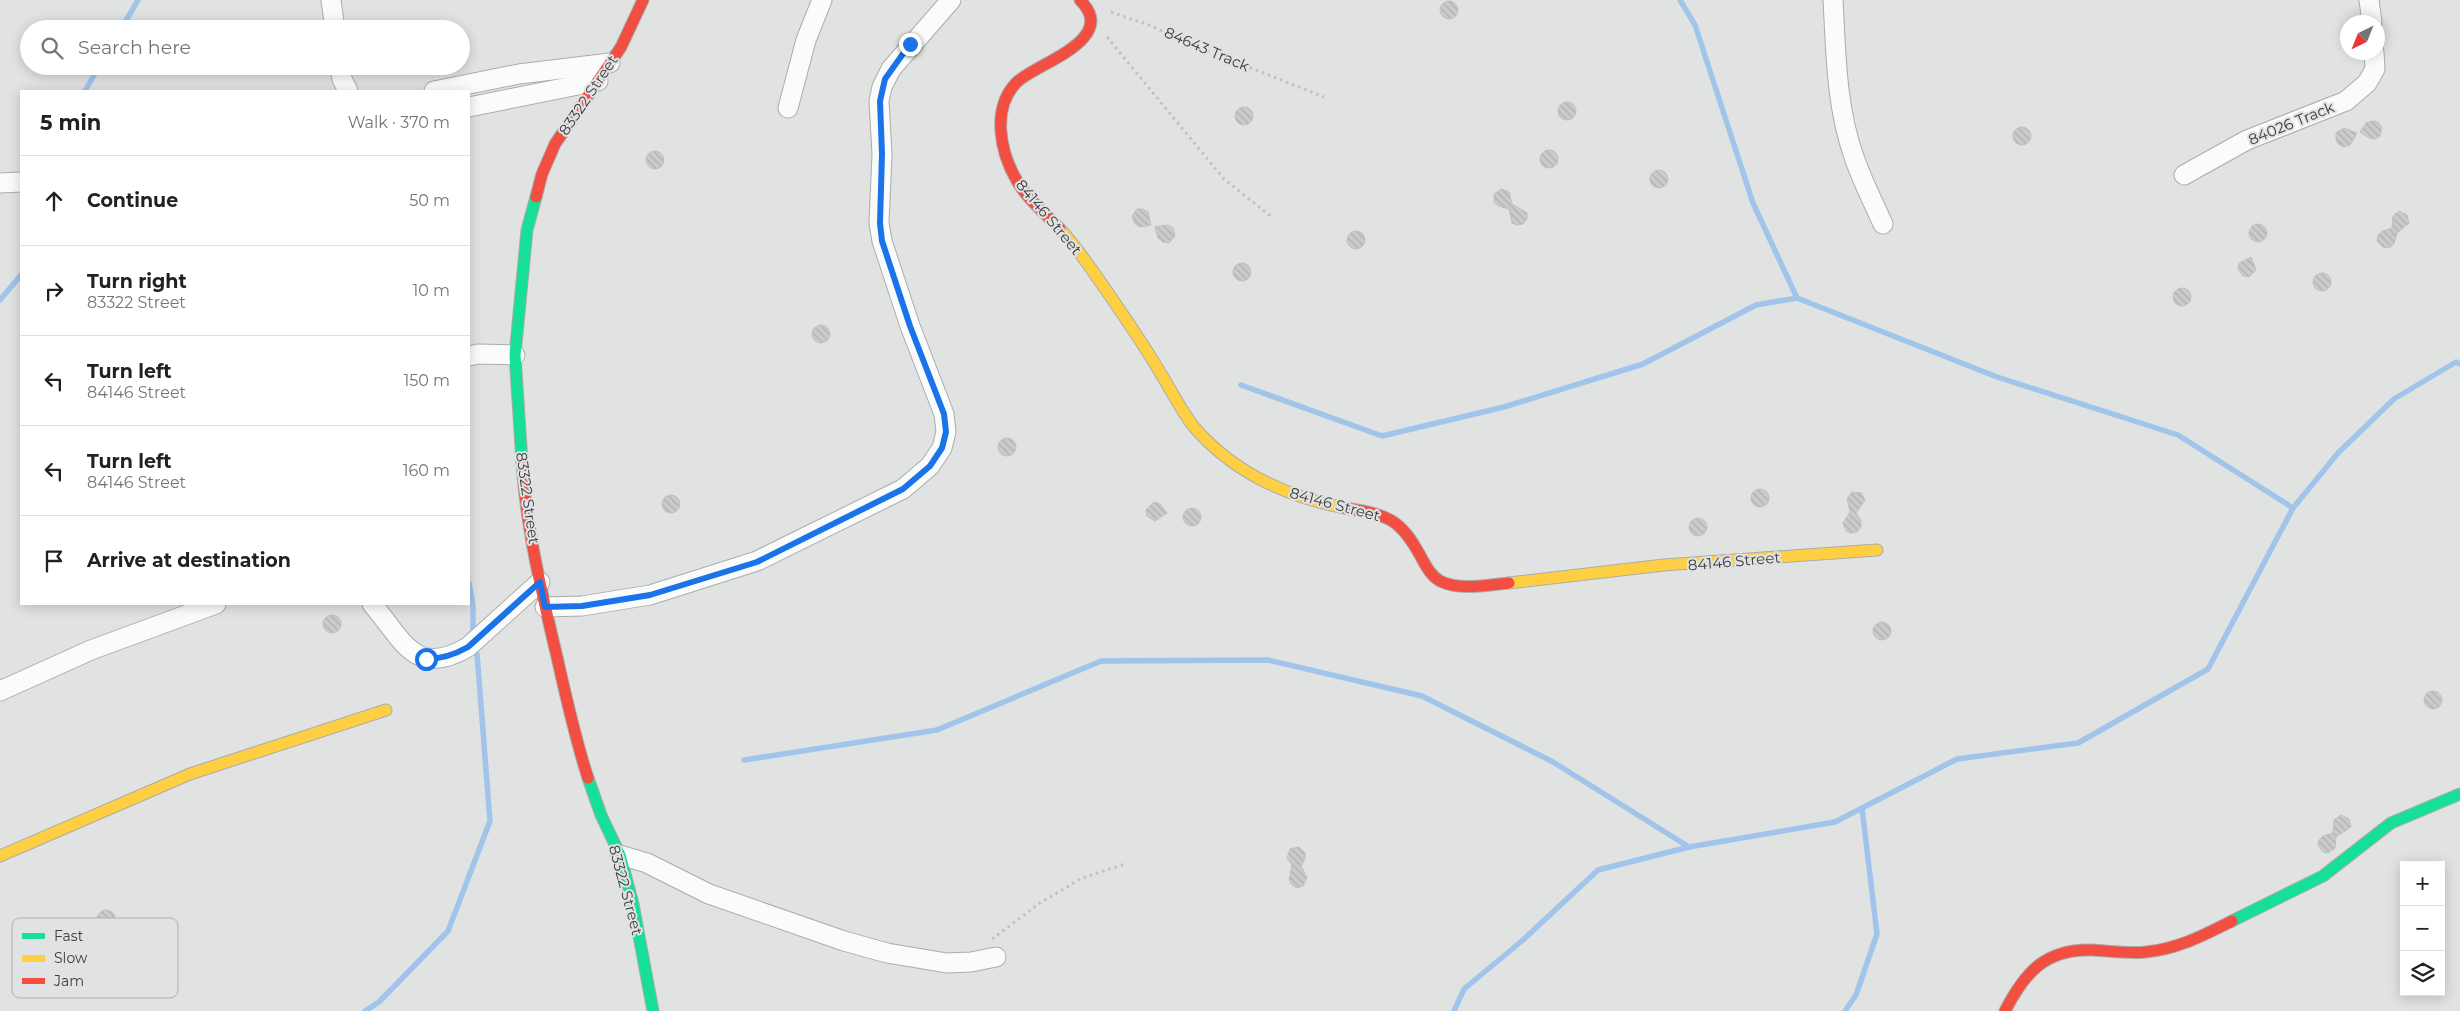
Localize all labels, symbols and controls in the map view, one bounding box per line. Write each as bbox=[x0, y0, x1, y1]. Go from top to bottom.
north arrow bbox=[2340, 15, 2385, 60]
search box bbox=[20, 20, 470, 75]
street label: 84643 Track bbox=[1162, 23, 1252, 75]
route end bbox=[899, 33, 922, 56]
icon: search bbox=[38, 34, 66, 62]
text: Search here bbox=[78, 36, 191, 59]
street label: 83322 Street bbox=[554, 51, 622, 139]
street label: 84026 Track bbox=[2245, 97, 2337, 149]
text: 5 min bbox=[40, 110, 101, 135]
text: Walk · 370 m bbox=[348, 113, 450, 132]
street label: 84146 Street bbox=[1012, 175, 1086, 259]
icon: ahead bbox=[40, 187, 68, 215]
text: Continue bbox=[87, 189, 178, 212]
text: 50 m bbox=[409, 191, 450, 210]
text: Turn right bbox=[87, 270, 187, 293]
icon: right bbox=[40, 277, 68, 305]
text: 10 m bbox=[412, 281, 450, 300]
text: 83322 Street bbox=[87, 293, 186, 312]
text: Turn left bbox=[87, 360, 172, 383]
icon: left bbox=[40, 367, 68, 395]
text: 150 m bbox=[403, 371, 450, 390]
text: 84146 Street bbox=[87, 383, 186, 402]
text: Turn left bbox=[87, 450, 172, 473]
street label: 83322 Street bbox=[512, 451, 544, 545]
icon: left bbox=[40, 457, 68, 485]
text: 160 m bbox=[403, 461, 450, 480]
text: 84146 Street bbox=[87, 473, 186, 492]
street label: 84146 Street bbox=[1288, 483, 1382, 525]
icon: arrive bbox=[40, 547, 68, 575]
street label: 84146 Street bbox=[1687, 547, 1781, 575]
text: Arrive at destination bbox=[87, 549, 291, 572]
route start bbox=[415, 648, 438, 671]
street label: 83322 Street bbox=[605, 843, 647, 937]
map controls bbox=[2400, 861, 2445, 996]
button: + bbox=[2400, 861, 2445, 906]
button: − bbox=[2400, 906, 2445, 951]
legend bbox=[12, 918, 178, 998]
text: Fast bbox=[54, 927, 84, 945]
text: Slow bbox=[54, 949, 88, 967]
button: layers bbox=[2400, 951, 2445, 996]
text: Jam bbox=[53, 972, 84, 990]

